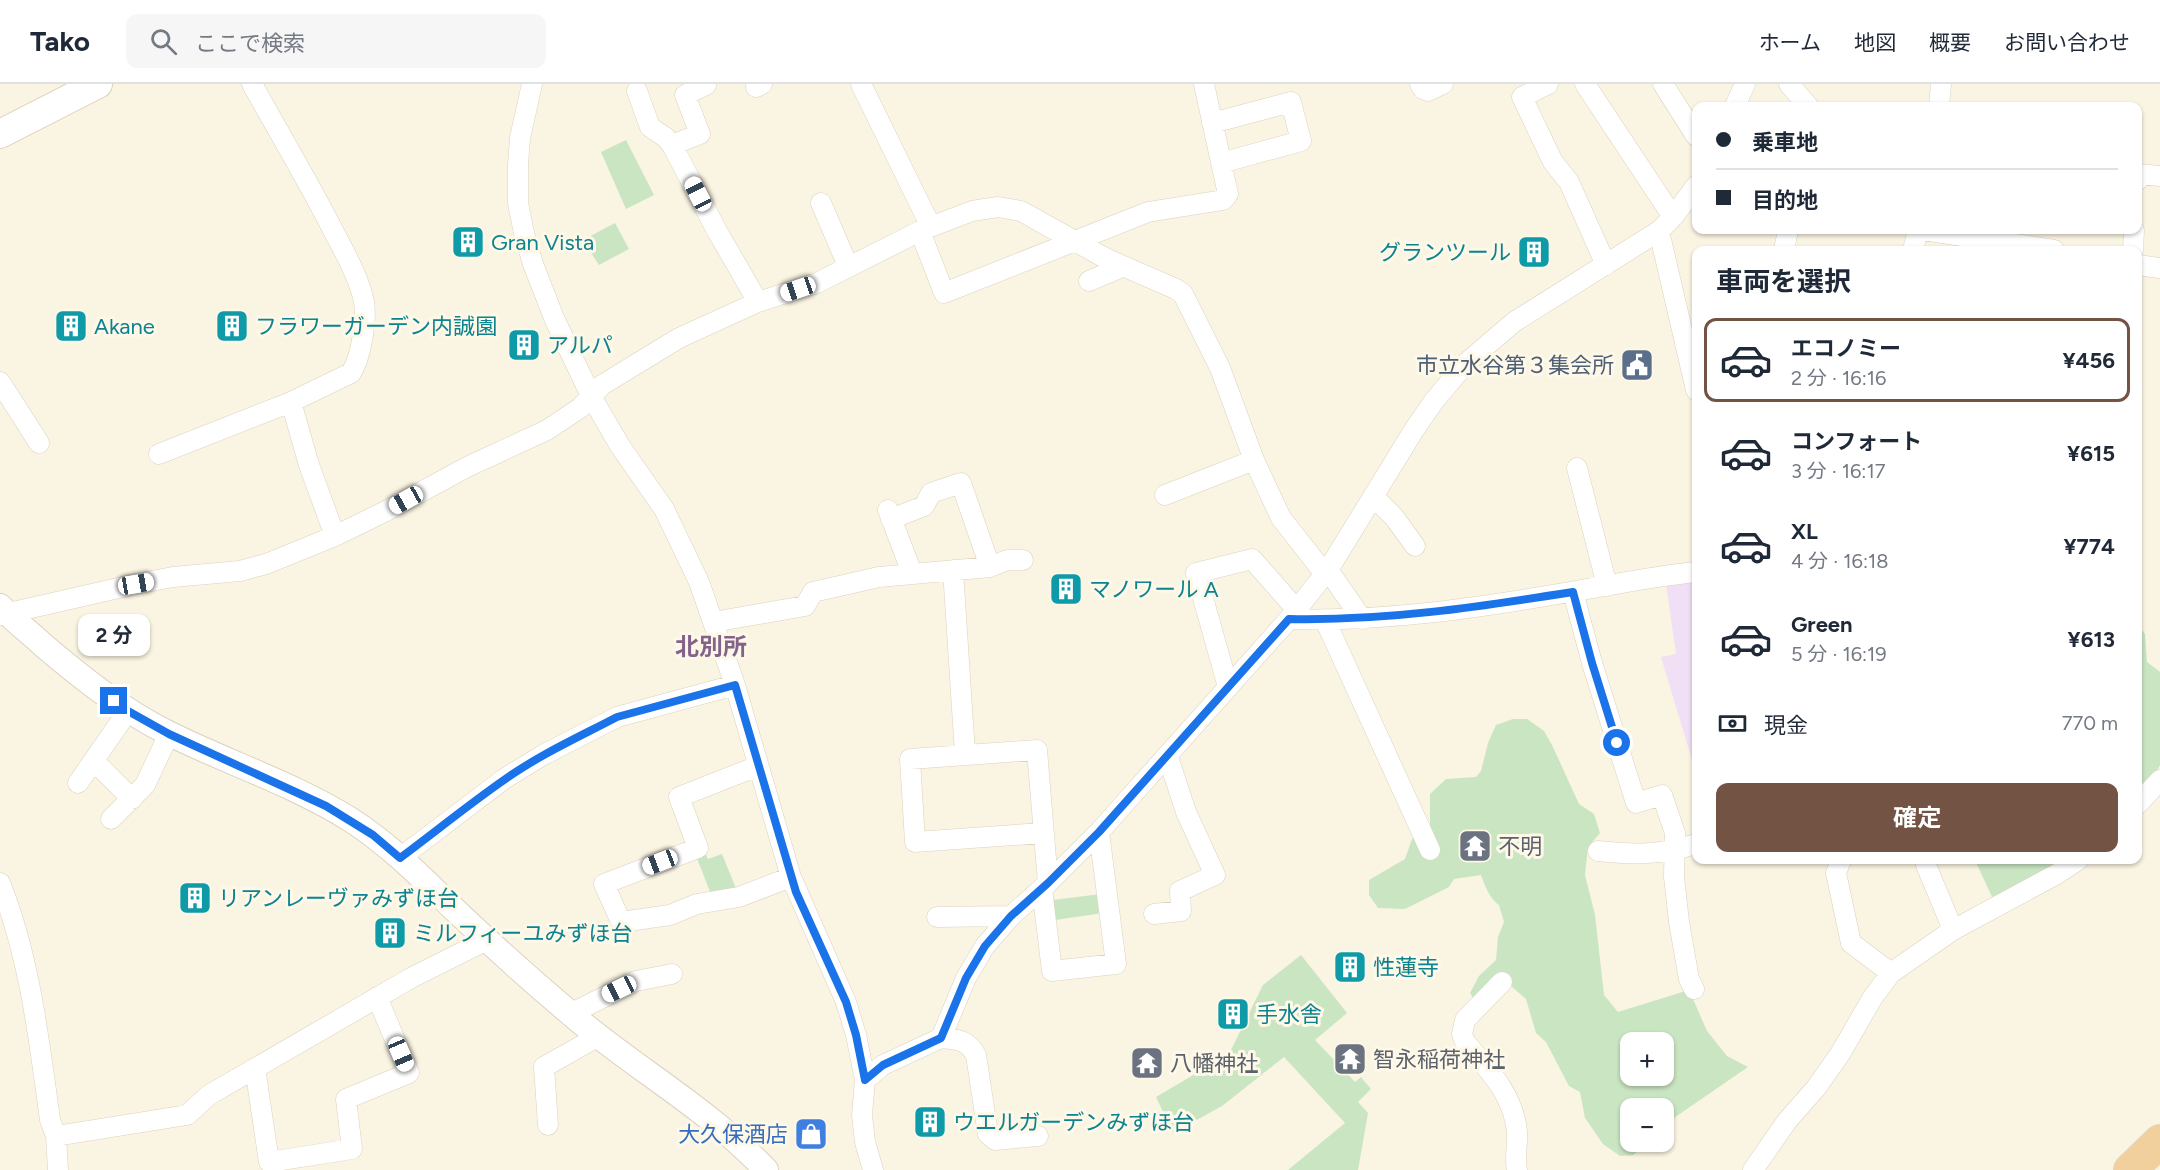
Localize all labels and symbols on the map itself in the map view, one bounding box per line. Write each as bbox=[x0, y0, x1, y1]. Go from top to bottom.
car bbox=[682, 174, 714, 214]
building icon: Gran Vista bbox=[450, 224, 486, 260]
place label: Gran Vista bbox=[491, 229, 594, 256]
building icon: グランツール bbox=[1516, 234, 1552, 270]
place label: グランツール bbox=[1379, 239, 1511, 266]
car bbox=[778, 275, 818, 303]
building icon: Akane bbox=[53, 308, 89, 344]
building icon: フラワーガーデン内誠園 bbox=[214, 308, 250, 344]
place label: Akane bbox=[94, 313, 155, 340]
place label: フラワーガーデン内誠園 bbox=[255, 313, 497, 340]
building icon: アルパ bbox=[506, 327, 542, 363]
place label: アルパ bbox=[547, 332, 613, 359]
public building icon: 市立水谷第３集会所 bbox=[1619, 347, 1655, 383]
place label: 市立水谷第３集会所 bbox=[1416, 352, 1614, 379]
car bbox=[386, 483, 426, 517]
building icon: マノワール A bbox=[1048, 571, 1084, 607]
car bbox=[117, 572, 155, 596]
place label: マノワール A bbox=[1089, 576, 1219, 603]
callout: 2 分 bbox=[78, 614, 150, 656]
district label: 北別所 bbox=[675, 632, 747, 661]
route end bbox=[100, 687, 127, 714]
route start bbox=[1603, 729, 1630, 756]
temple icon: 不明 bbox=[1457, 828, 1493, 864]
place label: 不明 bbox=[1498, 833, 1542, 860]
car bbox=[640, 847, 680, 877]
building icon: リアンレーヴァみずほ台 bbox=[177, 880, 213, 916]
place label: リアンレーヴァみずほ台 bbox=[218, 885, 459, 912]
building icon: ミルフィーユみずほ台 bbox=[372, 915, 408, 951]
place label: ミルフィーユみずほ台 bbox=[413, 920, 633, 947]
building icon: 性蓮寺 bbox=[1332, 949, 1368, 985]
place label: 性蓮寺 bbox=[1373, 954, 1439, 981]
car bbox=[599, 973, 639, 1005]
building icon: 手水舎 bbox=[1215, 996, 1251, 1032]
place label: 手水舎 bbox=[1256, 1001, 1322, 1028]
car bbox=[386, 1034, 416, 1074]
temple icon: 智永稲荷神社 bbox=[1332, 1041, 1368, 1077]
temple icon: 八幡神社 bbox=[1129, 1045, 1165, 1081]
place label: 智永稲荷神社 bbox=[1373, 1046, 1505, 1073]
place label: 八幡神社 bbox=[1170, 1050, 1258, 1077]
building icon: ウエルガーデンみずほ台 bbox=[912, 1104, 948, 1140]
place label: ウエルガーデンみずほ台 bbox=[953, 1109, 1194, 1136]
shop icon: 大久保酒店 bbox=[793, 1116, 829, 1152]
place label: 大久保酒店 bbox=[678, 1121, 788, 1148]

